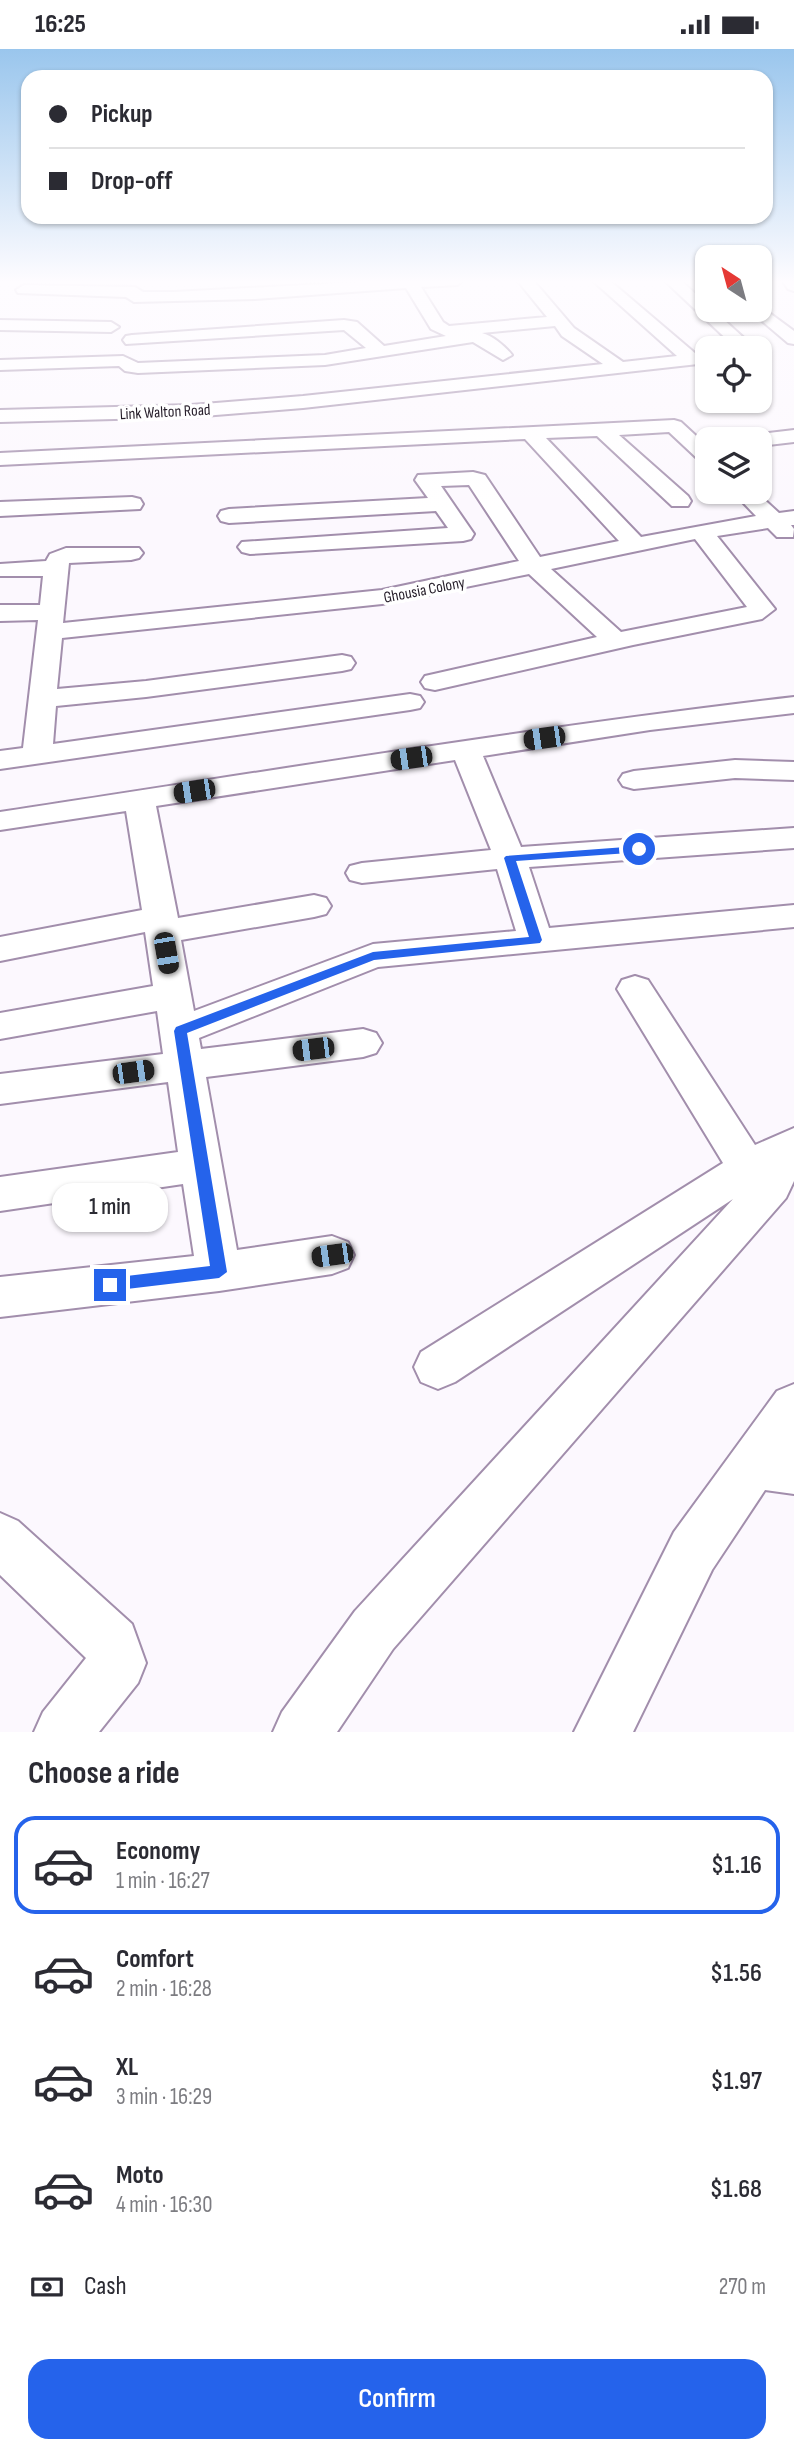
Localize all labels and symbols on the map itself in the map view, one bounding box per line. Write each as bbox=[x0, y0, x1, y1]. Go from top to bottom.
north arrow bbox=[695, 245, 772, 322]
street label: Link Walton Road bbox=[119, 401, 211, 424]
street label: Ghousia Colony bbox=[382, 573, 467, 608]
car bbox=[522, 725, 567, 751]
car bbox=[389, 745, 434, 771]
car bbox=[172, 777, 217, 805]
route start bbox=[623, 833, 655, 865]
car bbox=[153, 930, 180, 976]
car bbox=[291, 1036, 336, 1062]
car bbox=[111, 1059, 156, 1085]
callout: 1 min bbox=[52, 1183, 168, 1233]
car bbox=[310, 1242, 355, 1268]
route end bbox=[94, 1269, 126, 1301]

